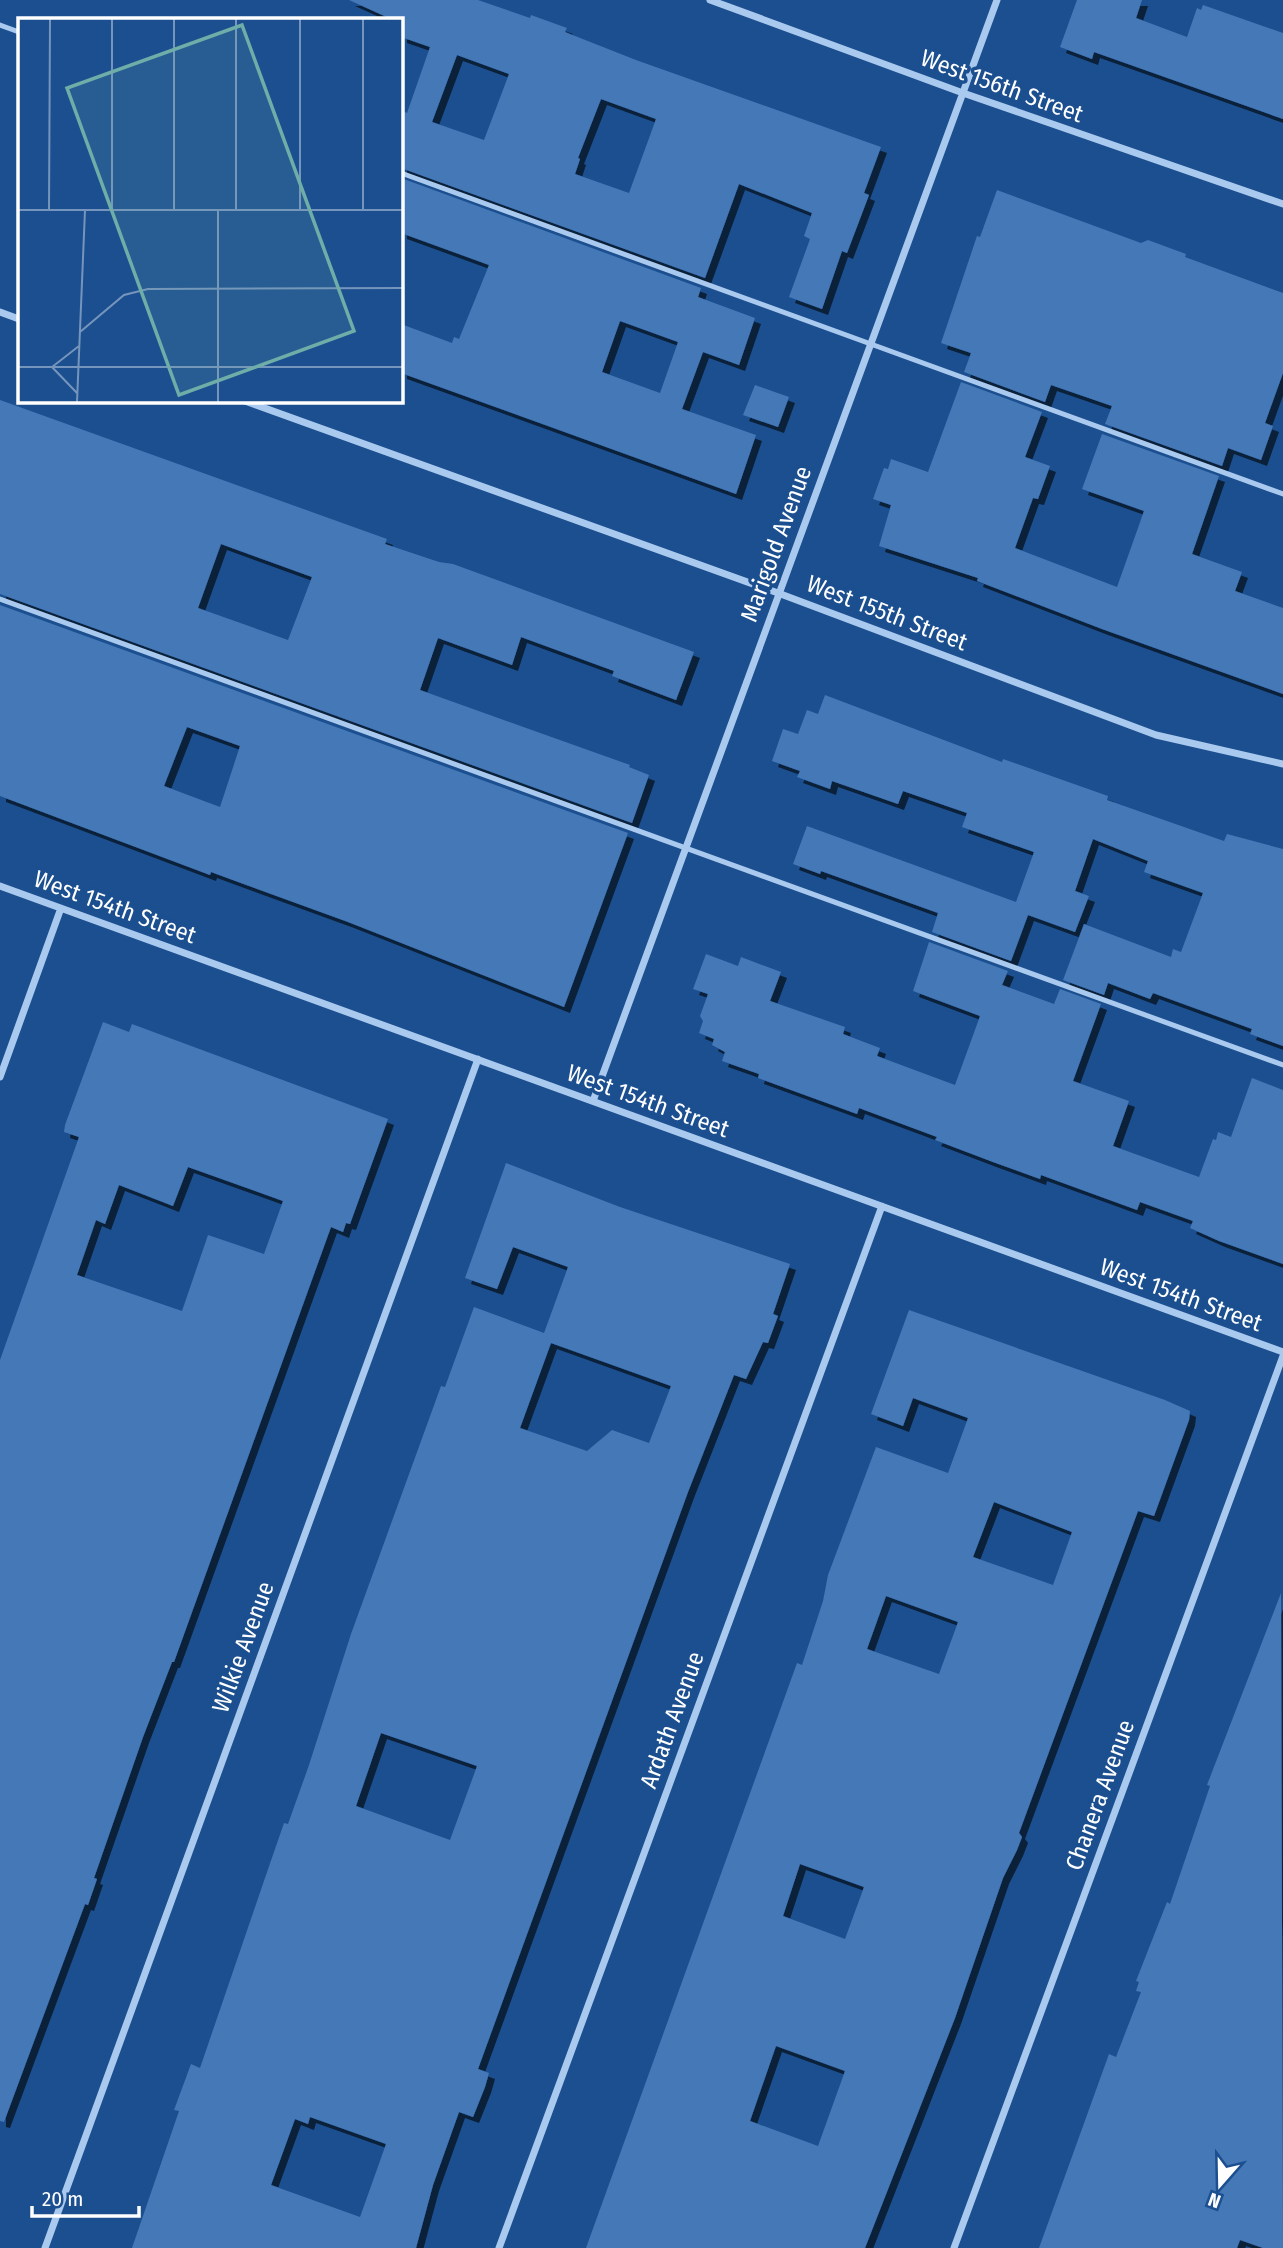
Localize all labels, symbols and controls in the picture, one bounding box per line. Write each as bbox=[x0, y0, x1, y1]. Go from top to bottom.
inset map bbox=[18, 18, 402, 402]
street label: West 156th Street bbox=[917, 44, 1087, 128]
street label: Marigold Avenue bbox=[735, 462, 817, 626]
street label: West 155th Street bbox=[803, 570, 971, 657]
street label: West 154th Street bbox=[30, 865, 200, 949]
street label: West 154th Street bbox=[563, 1059, 733, 1143]
street label: West 154th Street bbox=[1096, 1253, 1266, 1337]
street label: Wilkie Avenue bbox=[206, 1578, 280, 1716]
street label: Ardath Avenue bbox=[634, 1648, 710, 1792]
street label: Chanera Avenue bbox=[1060, 1716, 1140, 1874]
north arrow bbox=[1185, 2150, 1255, 2220]
scale bar bbox=[32, 2174, 138, 2218]
text: 20 m bbox=[42, 2186, 83, 2212]
text: N bbox=[1205, 2188, 1224, 2213]

